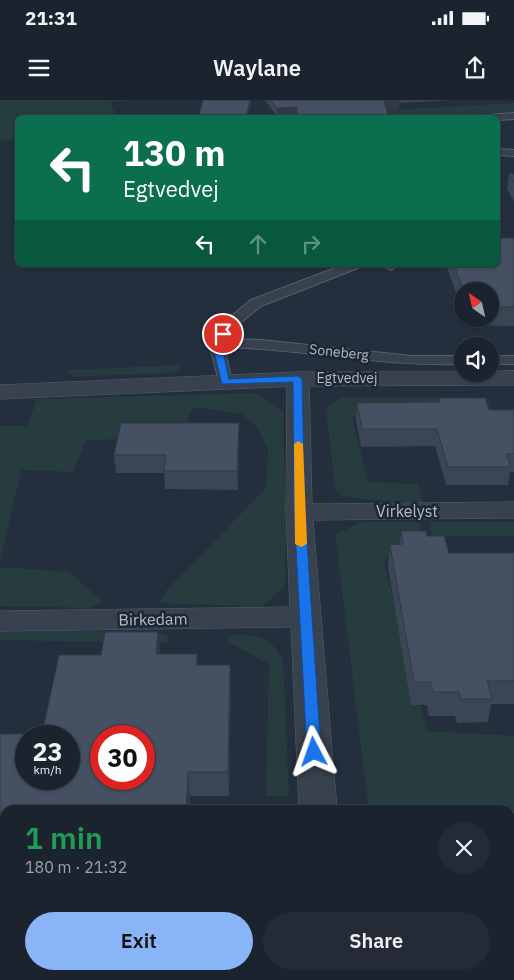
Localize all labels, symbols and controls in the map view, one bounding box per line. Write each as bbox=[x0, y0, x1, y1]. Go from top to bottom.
text: 21:31 bbox=[25, 6, 77, 30]
text: Waylane bbox=[213, 53, 301, 82]
icon: menu bbox=[25, 54, 53, 82]
icon: share bbox=[461, 54, 489, 82]
text: 130 m bbox=[123, 130, 226, 176]
icon: left bbox=[40, 135, 105, 200]
text: Egtvedvej bbox=[123, 174, 219, 203]
icon: left bbox=[191, 230, 219, 258]
icon: ahead bbox=[244, 230, 272, 258]
icon: right bbox=[297, 230, 325, 258]
north arrow bbox=[454, 282, 499, 328]
map controls bbox=[454, 282, 499, 382]
pin bbox=[202, 313, 244, 355]
icon: arrive bbox=[209, 320, 237, 348]
button: sound bbox=[454, 337, 499, 382]
street label: Soneberg bbox=[308, 340, 370, 364]
street label: Egtvedvej bbox=[317, 369, 377, 387]
street label: Virkelyst bbox=[376, 501, 438, 521]
street label: Birkedam bbox=[118, 608, 188, 630]
speed limit sign: 30 bbox=[90, 725, 155, 790]
position arrow bbox=[287, 725, 339, 777]
text: 23 bbox=[32, 735, 63, 768]
text: km/h bbox=[33, 762, 62, 777]
text: 1 min bbox=[25, 818, 103, 857]
button: close bbox=[438, 822, 490, 874]
text: 180 m · 21:32 bbox=[25, 857, 127, 877]
button: Exit bbox=[25, 912, 253, 970]
button: Share bbox=[263, 912, 490, 970]

